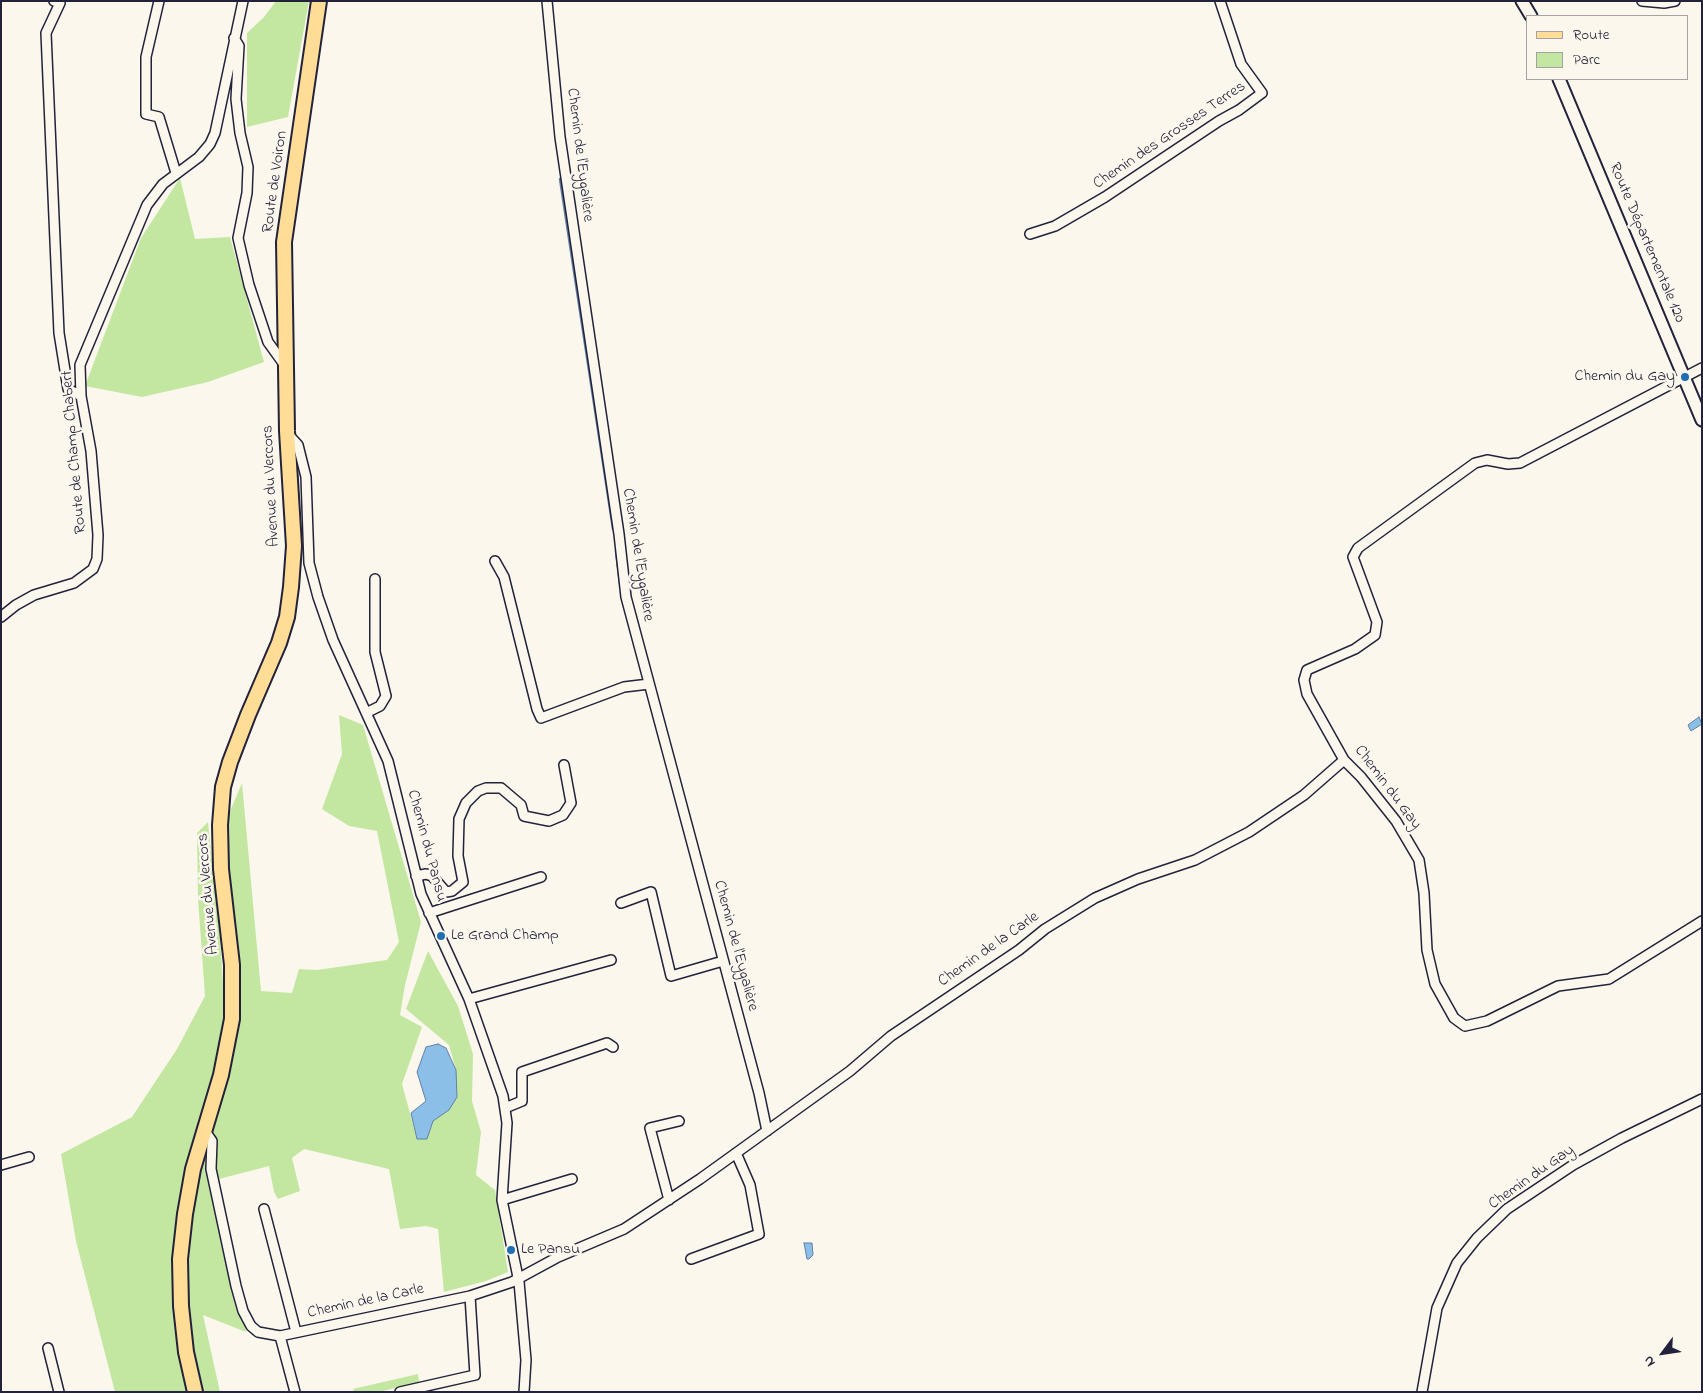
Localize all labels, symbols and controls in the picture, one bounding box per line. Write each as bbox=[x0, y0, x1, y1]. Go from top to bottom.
legend bbox=[1526, 15, 1688, 80]
text: Route bbox=[1573, 24, 1609, 46]
text: Parc bbox=[1573, 49, 1600, 71]
street label: Chemin des Grosses Terres bbox=[1090, 78, 1250, 194]
street label: Chemin de l'Eygalière bbox=[561, 87, 597, 223]
street label: Route de Voiron bbox=[259, 130, 293, 234]
street label: Route Départementale 120 bbox=[1604, 160, 1688, 326]
place label: Chemin du Gay bbox=[1575, 367, 1675, 387]
street label: Route de Champ Chabert bbox=[58, 369, 92, 535]
marker: Chemin du Gay bbox=[1679, 371, 1691, 383]
street label: Avenue du Vercors bbox=[259, 425, 285, 547]
street label: Chemin de l'Eygalière bbox=[617, 487, 657, 623]
street label: Chemin du Gay bbox=[1349, 742, 1425, 834]
street label: Chemin du Pansu bbox=[402, 788, 450, 904]
street label: Avenue du Vercors bbox=[194, 832, 224, 956]
street label: Chemin de l'Eygalière bbox=[708, 879, 762, 1013]
street label: Chemin de la Carle bbox=[935, 908, 1043, 992]
place label: Le Grand Champ bbox=[451, 926, 559, 946]
marker: Le Grand Champ bbox=[435, 930, 447, 942]
street label: Chemin du Gay bbox=[1485, 1141, 1579, 1215]
place label: Le Pansu bbox=[521, 1240, 580, 1260]
marker: Le Pansu bbox=[505, 1244, 517, 1256]
street label: Chemin de la Carle bbox=[306, 1280, 426, 1324]
north arrow bbox=[1638, 1328, 1688, 1378]
text: N bbox=[1638, 1352, 1661, 1370]

